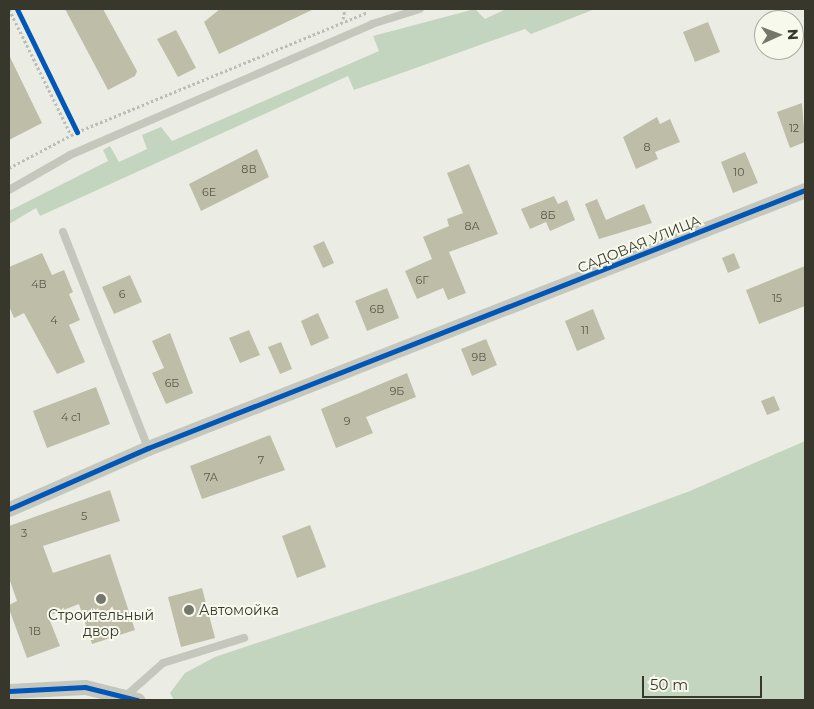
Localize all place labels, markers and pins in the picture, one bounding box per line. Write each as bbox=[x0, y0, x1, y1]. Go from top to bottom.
marker: Строительный двор bbox=[95, 593, 107, 605]
place label: Автомойка bbox=[199, 602, 279, 618]
marker: Автомойка bbox=[183, 604, 195, 616]
place label: Строительный двор bbox=[48, 607, 154, 640]

